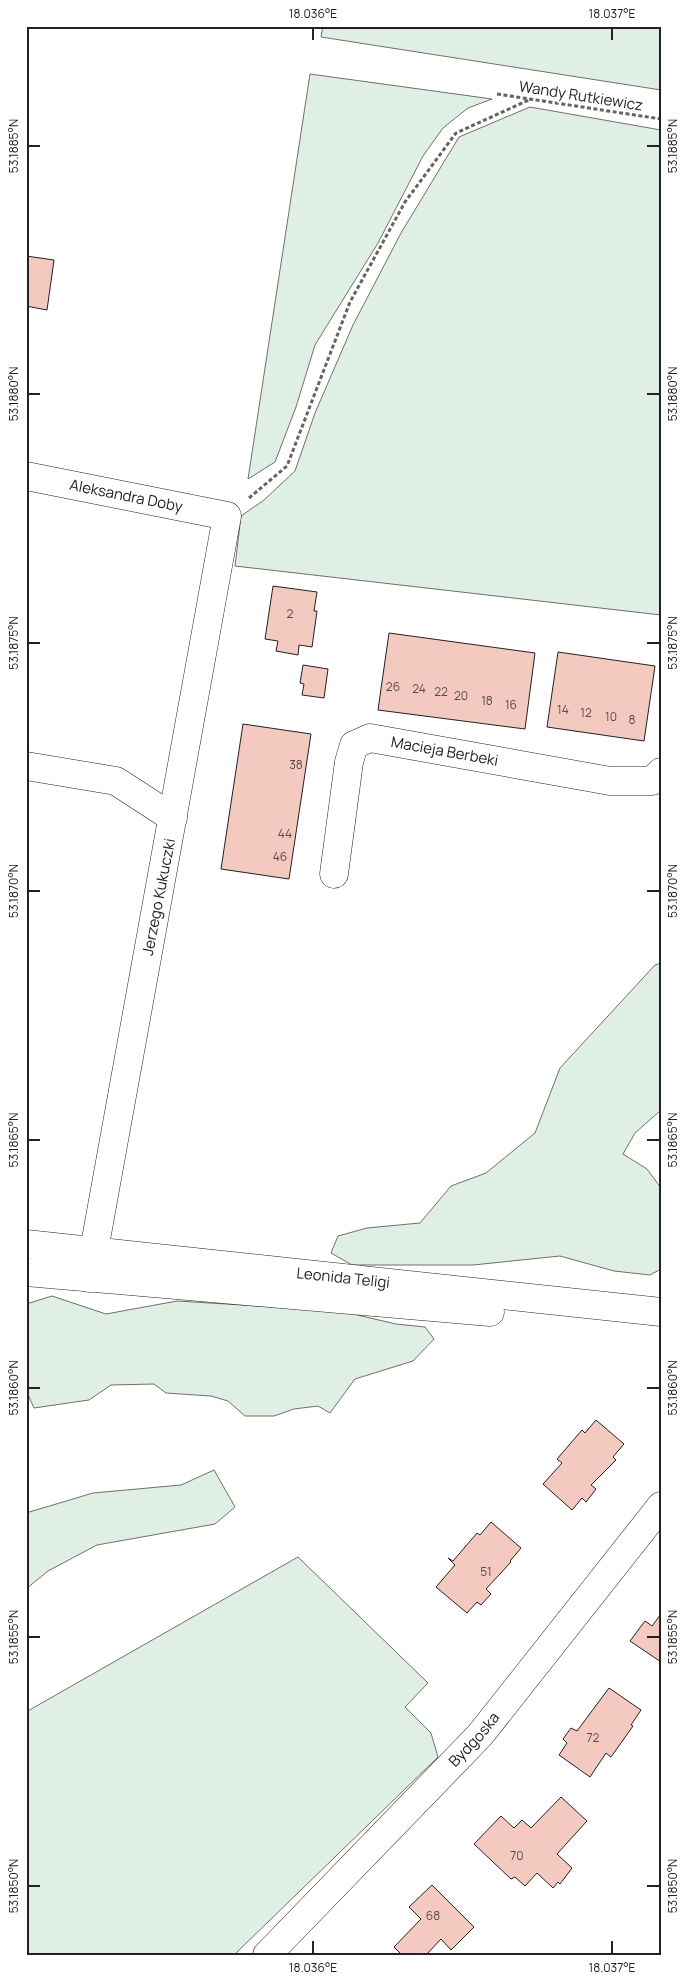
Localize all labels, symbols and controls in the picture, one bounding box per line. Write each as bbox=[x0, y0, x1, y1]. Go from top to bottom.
text: 18.036°E bbox=[289, 5, 337, 22]
text: 18.037°E bbox=[589, 5, 636, 22]
street label: Wandy Rutkiewicz bbox=[518, 75, 645, 116]
text: 53.1885°N bbox=[5, 119, 22, 173]
text: 53.1885°N bbox=[664, 119, 681, 173]
text: 53.1880°N bbox=[5, 367, 22, 421]
text: 53.1880°N bbox=[664, 367, 681, 421]
street label: Aleksandra Doby bbox=[68, 474, 185, 517]
house number: 2 bbox=[287, 605, 294, 622]
text: 53.1875°N bbox=[5, 616, 22, 670]
text: 53.1875°N bbox=[664, 616, 681, 670]
house number: 26 bbox=[386, 678, 400, 695]
house number: 24 bbox=[412, 680, 426, 697]
house number: 22 bbox=[434, 683, 448, 700]
house number: 20 bbox=[454, 687, 468, 704]
house number: 18 bbox=[481, 692, 493, 709]
house number: 16 bbox=[505, 696, 517, 713]
house number: 14 bbox=[557, 701, 569, 718]
house number: 12 bbox=[580, 704, 592, 721]
house number: 10 bbox=[605, 708, 617, 725]
house number: 8 bbox=[629, 711, 636, 728]
street label: Macieja Berbeki bbox=[389, 731, 500, 771]
house number: 38 bbox=[289, 756, 303, 773]
house number: 44 bbox=[278, 825, 292, 842]
street label: Jerzego Kukuczki bbox=[137, 837, 180, 957]
house number: 46 bbox=[273, 848, 287, 865]
text: 53.1870°N bbox=[5, 864, 22, 918]
text: 53.1870°N bbox=[664, 864, 681, 918]
text: 53.1865°N bbox=[5, 1113, 22, 1167]
text: 53.1865°N bbox=[664, 1113, 681, 1167]
street label: Leonida Teligi bbox=[295, 1262, 391, 1293]
text: 53.1860°N bbox=[5, 1360, 22, 1416]
text: 53.1860°N bbox=[664, 1360, 681, 1416]
house number: 51 bbox=[480, 1563, 492, 1580]
text: 53.1855°N bbox=[5, 1610, 22, 1664]
text: 53.1855°N bbox=[664, 1610, 681, 1664]
street label: Bydgoska bbox=[444, 1708, 504, 1771]
house number: 72 bbox=[587, 1729, 600, 1746]
house number: 70 bbox=[510, 1847, 524, 1864]
text: 53.1850°N bbox=[5, 1859, 22, 1913]
text: 53.1850°N bbox=[664, 1859, 681, 1913]
house number: 68 bbox=[426, 1907, 440, 1924]
text: 18.036°E bbox=[289, 1959, 337, 1976]
text: 18.037°E bbox=[589, 1959, 636, 1976]

